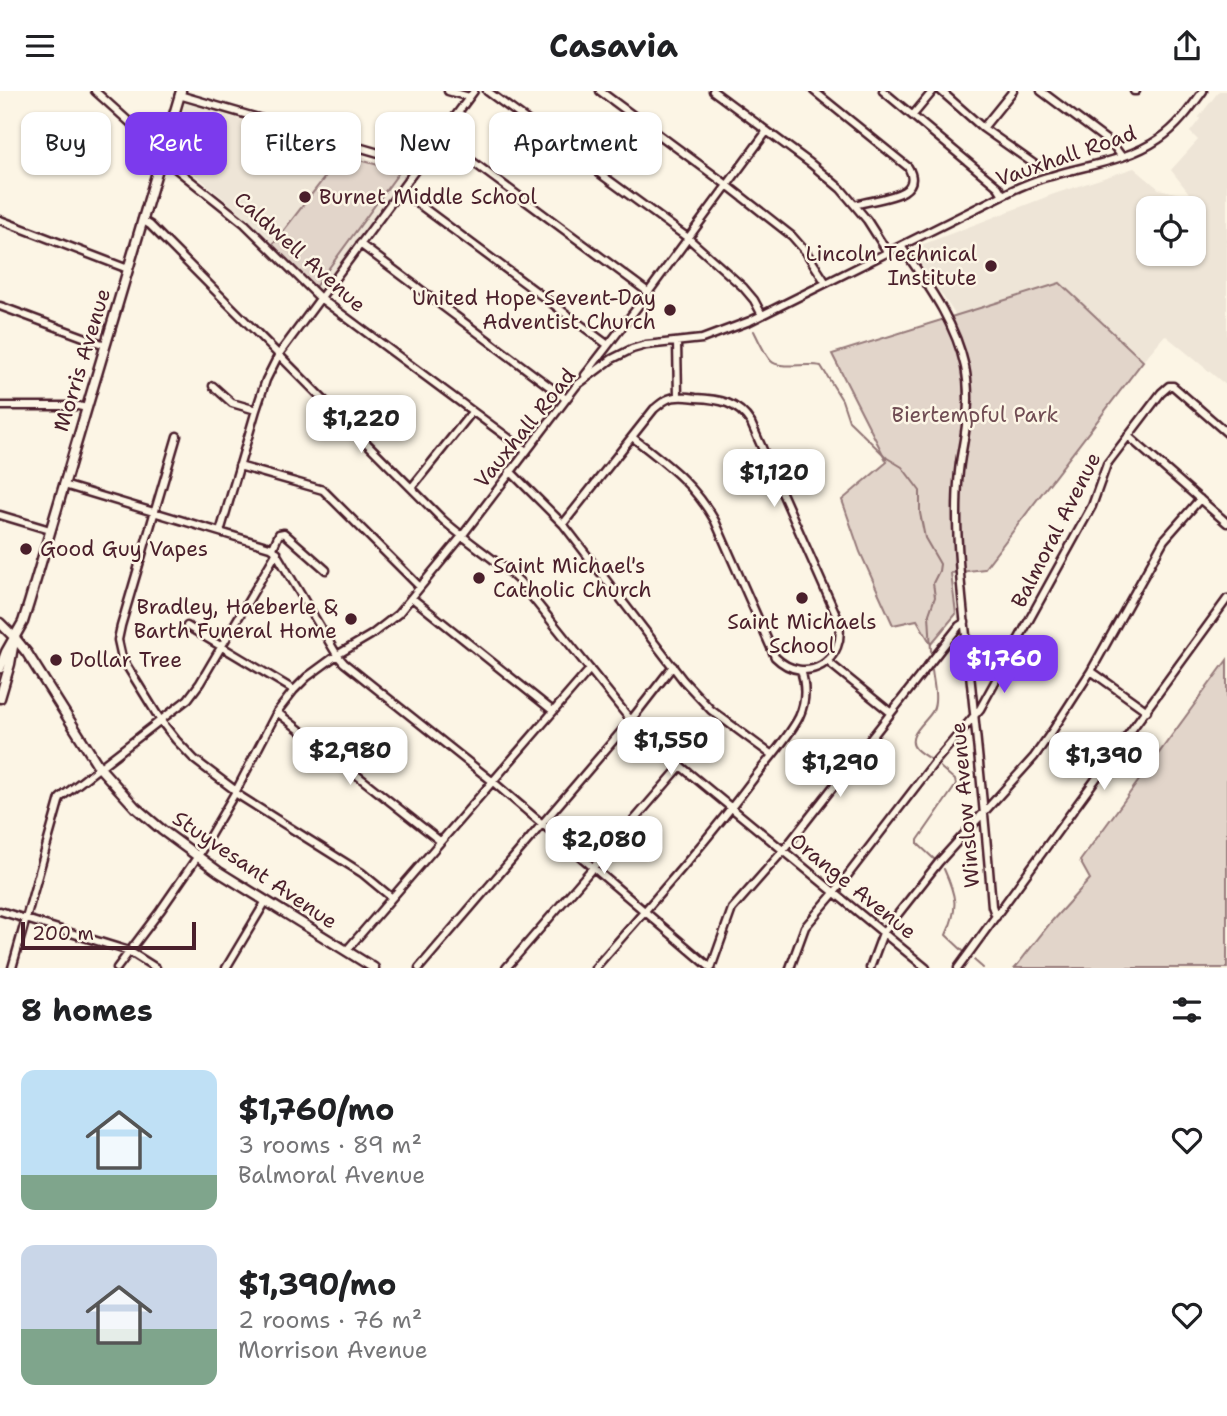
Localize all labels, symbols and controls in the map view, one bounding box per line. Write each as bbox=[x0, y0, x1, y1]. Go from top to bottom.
text: Casavia bbox=[549, 24, 678, 67]
icon: menu bbox=[21, 27, 59, 65]
icon: share bbox=[1168, 27, 1206, 65]
chip: Buy bbox=[21, 112, 111, 175]
chip: Rent bbox=[125, 112, 227, 175]
chip: Filters bbox=[241, 112, 361, 175]
chip: New bbox=[375, 112, 475, 175]
chip: Apartment bbox=[489, 112, 662, 175]
street label: Vauxhall Road bbox=[992, 119, 1140, 193]
place label: Burnet Middle School bbox=[319, 183, 537, 211]
street label: Caldwell Avenue bbox=[228, 185, 372, 319]
marker: Burnet Middle School bbox=[297, 189, 313, 205]
map controls bbox=[1136, 196, 1206, 266]
button: locate bbox=[1136, 196, 1206, 266]
place label: Lincoln Technical Institute bbox=[806, 240, 978, 292]
marker: Lincoln Technical Institute bbox=[983, 258, 999, 274]
place label: United Hope Sevent-Day Adventist Church bbox=[412, 284, 656, 336]
street label: Morris Avenue bbox=[47, 285, 117, 435]
marker: United Hope Sevent-Day Adventist Church bbox=[662, 302, 678, 318]
street label: Vauxhall Road bbox=[468, 362, 582, 494]
pin: $1,220 bbox=[304, 395, 418, 455]
park label: Biertempful Park bbox=[891, 401, 1059, 429]
text: $1,220 bbox=[322, 403, 400, 433]
street label: Balmoral Avenue bbox=[1005, 447, 1107, 613]
pin: $1,120 bbox=[717, 449, 831, 509]
text: $1,120 bbox=[739, 457, 809, 487]
place label: Good Guy Vapes bbox=[40, 535, 208, 563]
marker: Good Guy Vapes bbox=[18, 541, 34, 557]
place label: Saint Michael's Catholic Church bbox=[493, 552, 652, 604]
marker: Saint Michael's Catholic Church bbox=[471, 570, 487, 586]
marker: Saint Michaels School bbox=[794, 590, 810, 606]
place label: Bradley, Haeberle & Barth Funeral Home bbox=[134, 593, 338, 645]
place label: Saint Michaels School bbox=[727, 608, 877, 660]
marker: Bradley, Haeberle & Barth Funeral Home bbox=[343, 611, 359, 627]
pin: $1,760 bbox=[947, 635, 1061, 695]
text: $1,760 bbox=[966, 643, 1042, 673]
place label: Dollar Tree bbox=[70, 646, 182, 674]
marker: Dollar Tree bbox=[48, 652, 64, 668]
pin: $1,550 bbox=[614, 717, 728, 777]
street label: Winslow Avenue bbox=[944, 721, 986, 889]
text: $1,550 bbox=[633, 725, 709, 755]
pin: $2,980 bbox=[293, 727, 407, 787]
pin: $1,390 bbox=[1047, 733, 1161, 792]
text: $2,980 bbox=[309, 735, 391, 765]
pin: $1,290 bbox=[783, 739, 897, 799]
text: $1,390 bbox=[1065, 740, 1143, 770]
text: $1,290 bbox=[801, 747, 879, 777]
street label: Stuyvesant Avenue bbox=[167, 804, 343, 936]
pin: $2,080 bbox=[547, 817, 661, 876]
text: $2,080 bbox=[561, 824, 647, 854]
street label: Orange Avenue bbox=[784, 826, 922, 946]
scale bar bbox=[21, 919, 196, 951]
text: 200 m bbox=[32, 921, 94, 946]
text: 8 homes bbox=[21, 990, 153, 1031]
icon: filters bbox=[1168, 991, 1206, 1029]
text: $1,760/mo bbox=[238, 1089, 394, 1130]
icon: home bbox=[77, 1098, 161, 1182]
icon: heart bbox=[1168, 1121, 1206, 1159]
text: 3 rooms · 89 m² bbox=[238, 1130, 422, 1160]
text: Balmoral Avenue bbox=[238, 1160, 425, 1190]
text: $1,390/mo bbox=[238, 1264, 397, 1305]
icon: home bbox=[77, 1273, 161, 1357]
icon: heart bbox=[1168, 1296, 1206, 1334]
text: 2 rooms · 76 m² bbox=[238, 1305, 422, 1335]
text: Morrison Avenue bbox=[238, 1335, 428, 1365]

